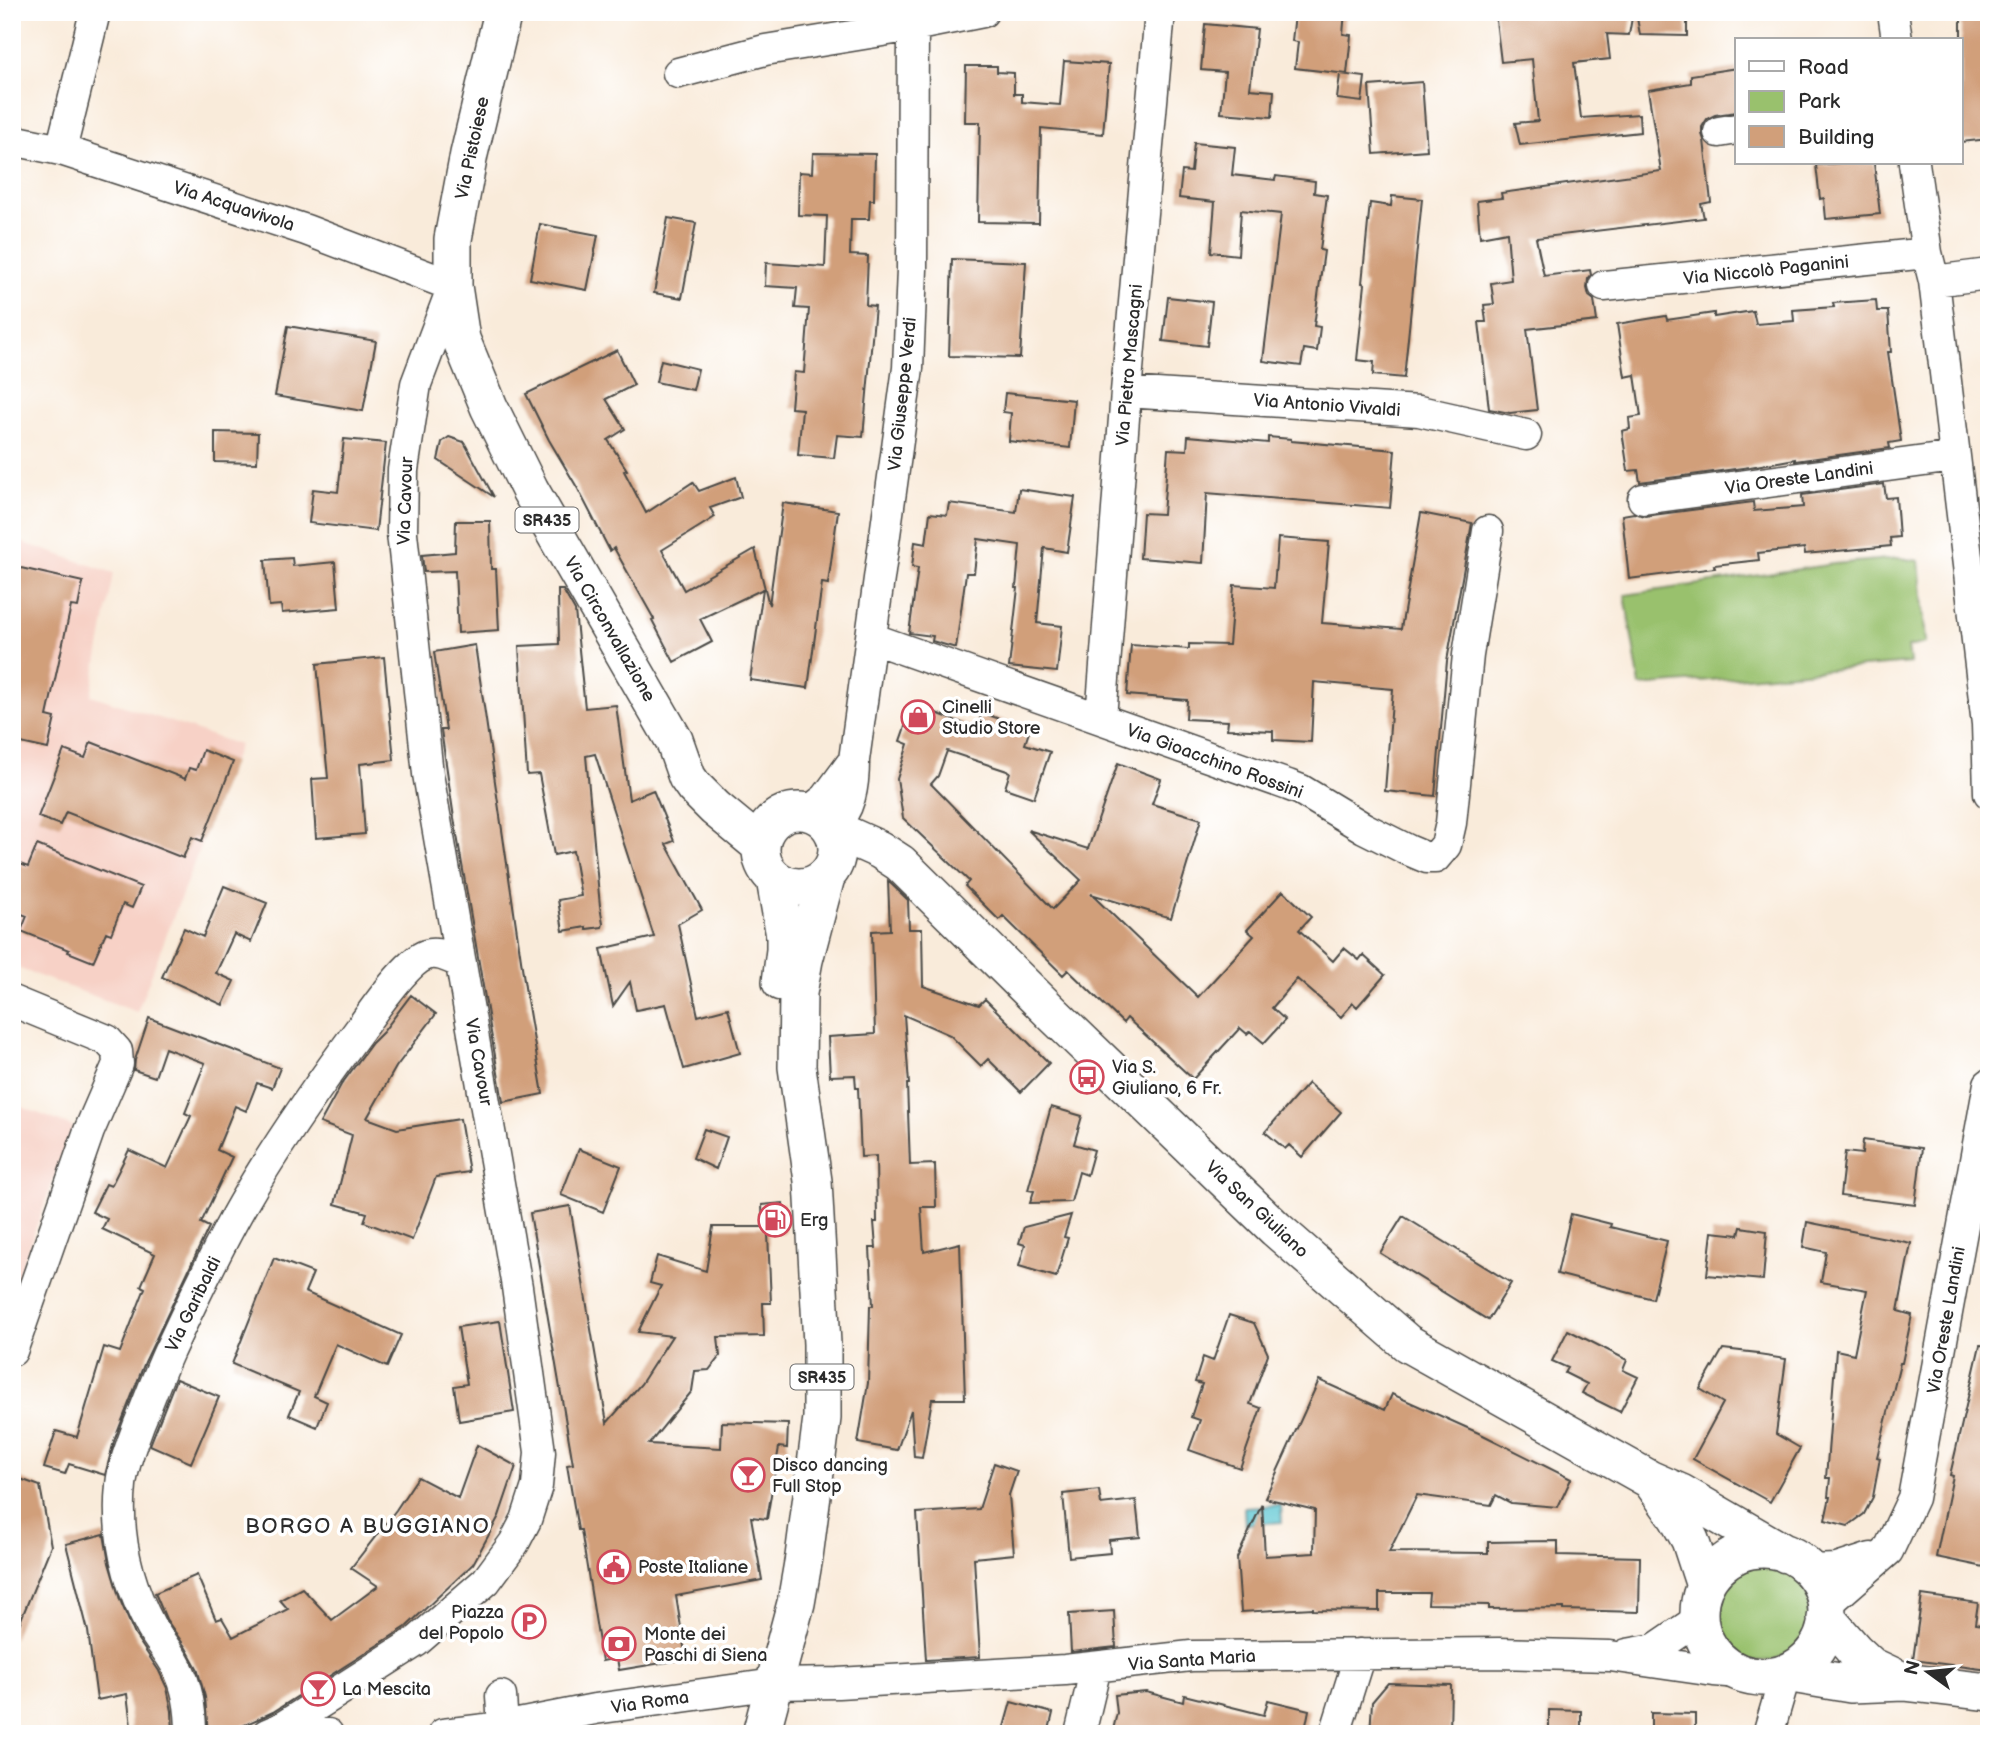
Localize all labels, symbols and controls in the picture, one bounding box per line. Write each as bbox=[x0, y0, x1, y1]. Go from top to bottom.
legend bbox=[1735, 38, 1962, 164]
text: Road bbox=[1798, 55, 1849, 80]
text: Park bbox=[1798, 89, 1841, 114]
street label: Via Pistoiese bbox=[451, 94, 494, 201]
text: Building bbox=[1798, 125, 1874, 150]
street label: Via Acquavivola bbox=[171, 177, 297, 236]
street label: Via Niccolò Paganini bbox=[1682, 251, 1850, 290]
street label: Via Pietro Mascagni bbox=[1112, 283, 1147, 447]
street label: Via Giuseppe Verdi bbox=[884, 316, 921, 472]
street label: Via Antonio Vivaldi bbox=[1253, 390, 1401, 421]
street label: Via Cavour bbox=[393, 456, 418, 546]
street label: Via Oreste Landini bbox=[1724, 458, 1874, 499]
road number: SR435 bbox=[516, 508, 578, 533]
street label: Via Circonvallazione bbox=[559, 553, 660, 706]
place label: Cinelli Studio Store bbox=[942, 697, 1041, 739]
shop icon: Cinelli Studio Store bbox=[899, 698, 937, 736]
street label: Via Gioacchino Rossini bbox=[1124, 720, 1306, 803]
street label: Via Cavour bbox=[460, 1017, 497, 1108]
place label: Via S. Giuliano, 6 Fr. bbox=[1112, 1057, 1222, 1099]
bus stop icon: Via S. Giuliano, 6 Fr. bbox=[1068, 1058, 1106, 1096]
street label: Via San Giuliano bbox=[1201, 1156, 1312, 1262]
fuel station icon: Erg bbox=[756, 1201, 794, 1239]
place label: Erg bbox=[800, 1210, 828, 1231]
street label: Via Oreste Landini bbox=[1923, 1245, 1970, 1395]
street label: Via Garibaldi bbox=[161, 1253, 226, 1355]
road number: SR435 bbox=[790, 1364, 854, 1390]
place label: Disco dancing Full Stop bbox=[772, 1455, 888, 1497]
bar icon: Disco dancing Full Stop bbox=[729, 1456, 767, 1494]
district label: BORGO A BUGGIANO bbox=[245, 1514, 491, 1539]
public building icon: Poste Italiane bbox=[595, 1548, 633, 1586]
place label: Poste Italiane bbox=[638, 1557, 749, 1578]
place label: Piazza del Popolo bbox=[419, 1602, 504, 1644]
parking icon: Piazza del Popolo bbox=[510, 1603, 548, 1641]
place label: Monte dei Paschi di Siena bbox=[644, 1624, 767, 1666]
bank icon: Monte dei Paschi di Siena bbox=[600, 1625, 638, 1663]
north arrow bbox=[1892, 1638, 1962, 1708]
street label: Via Santa Maria bbox=[1127, 1646, 1257, 1675]
text: N bbox=[1900, 1658, 1926, 1678]
bar icon: La Mescita bbox=[299, 1670, 337, 1708]
place label: La Mescita bbox=[342, 1679, 431, 1700]
street label: Via Roma bbox=[610, 1687, 690, 1718]

